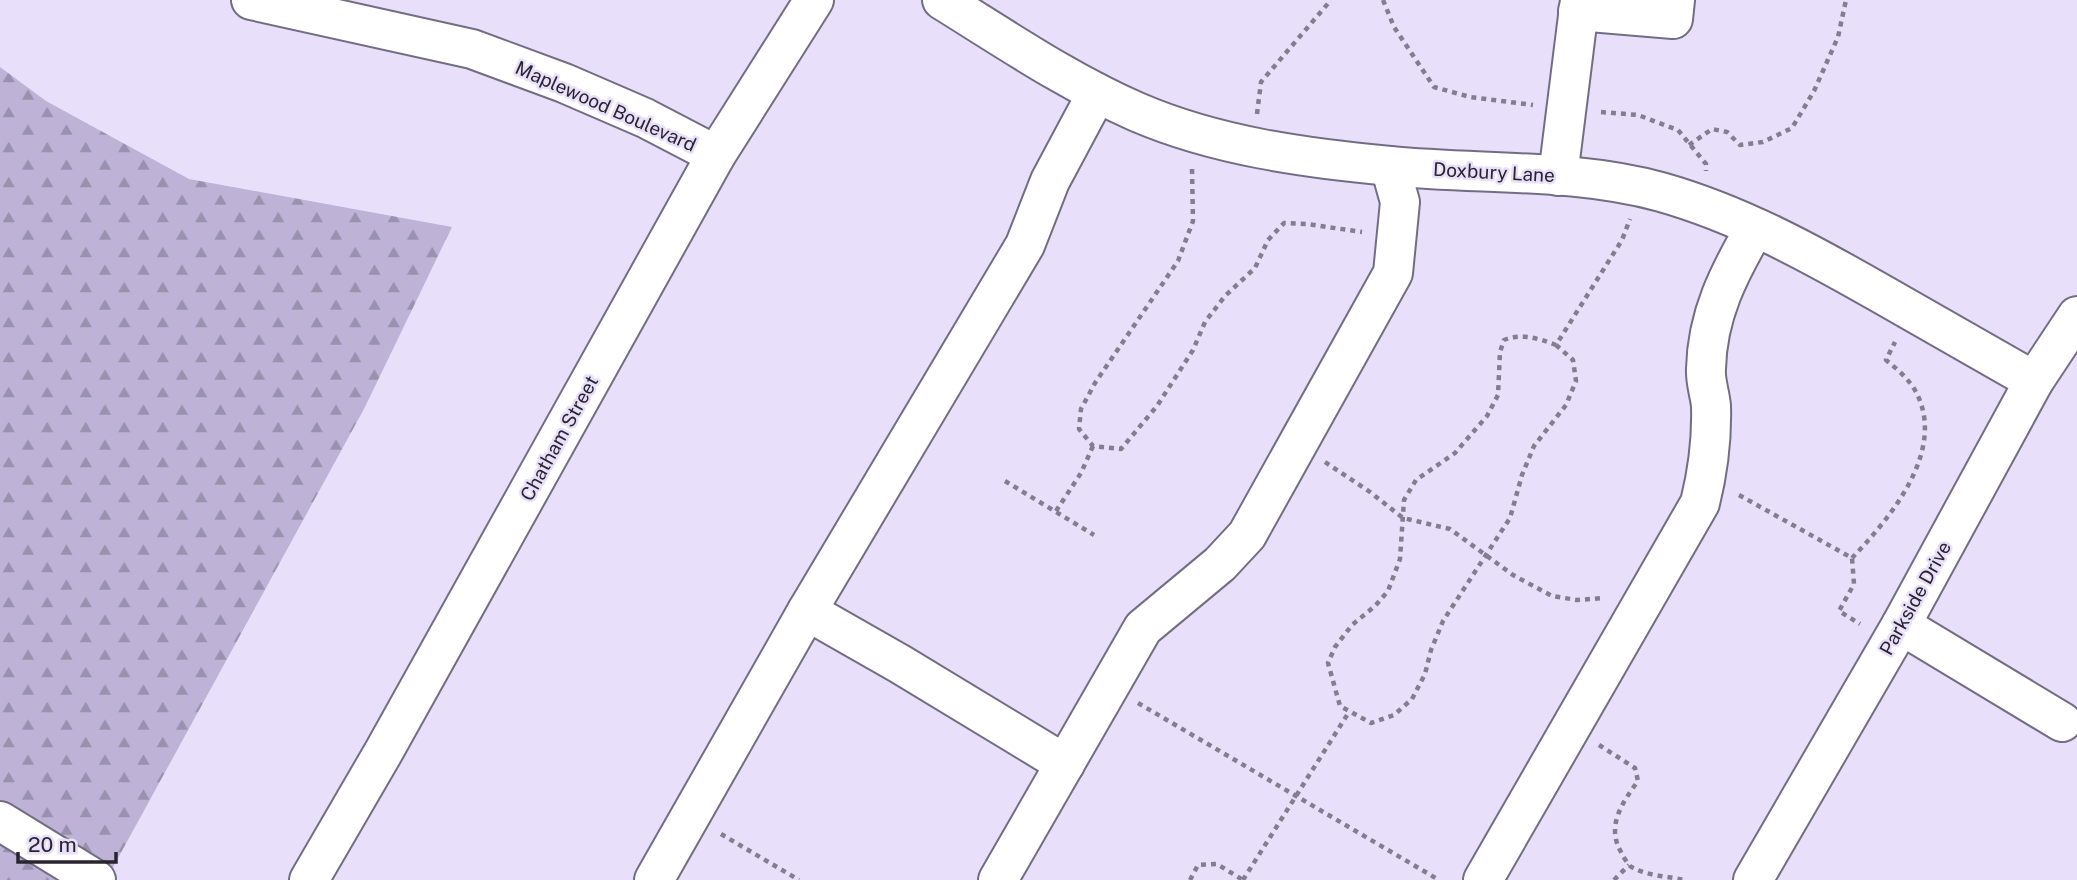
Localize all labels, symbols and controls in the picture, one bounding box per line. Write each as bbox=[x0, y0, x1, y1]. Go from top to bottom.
street label: Maplewood Boulevard bbox=[512, 56, 700, 156]
street label: Doxbury Lane bbox=[1433, 158, 1555, 186]
street label: Chatham Street bbox=[516, 372, 602, 504]
street label: Parkside Drive bbox=[1875, 537, 1955, 659]
scale bar bbox=[18, 820, 116, 864]
text: 20 m bbox=[28, 832, 77, 857]

